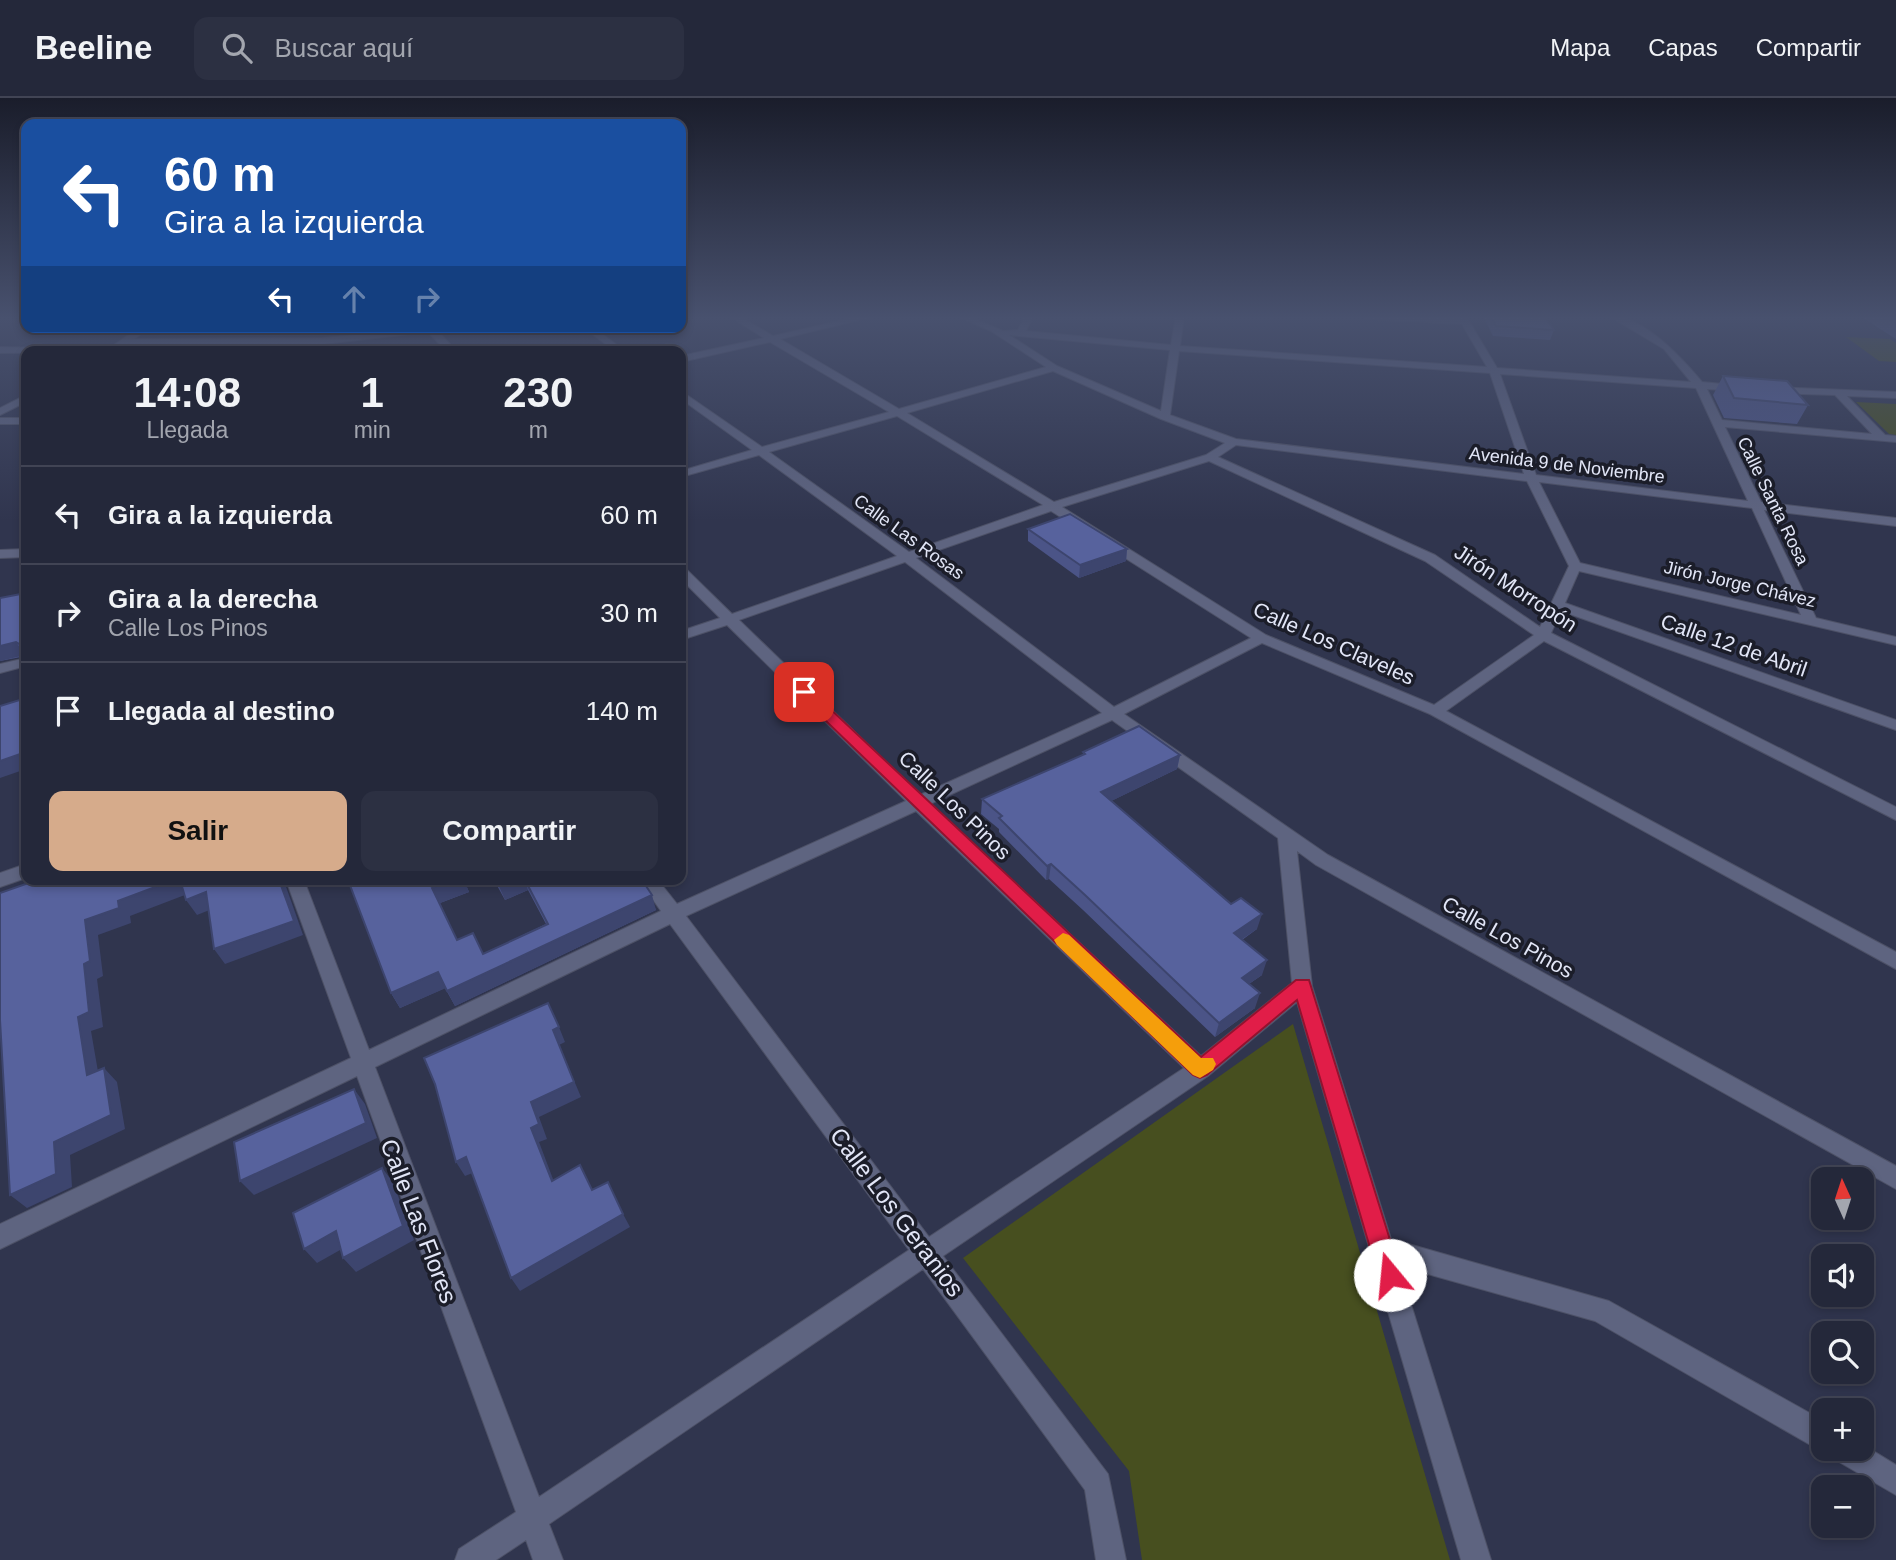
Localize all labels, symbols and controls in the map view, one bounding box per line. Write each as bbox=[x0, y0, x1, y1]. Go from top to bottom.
search box bbox=[194, 17, 684, 80]
text: Beeline bbox=[35, 29, 152, 66]
icon: search bbox=[218, 29, 256, 67]
text: Buscar aquí bbox=[274, 33, 413, 63]
text: Mapa bbox=[1550, 34, 1610, 61]
text: Capas bbox=[1648, 34, 1718, 61]
text: Compartir bbox=[1756, 34, 1861, 61]
icon: left bbox=[49, 147, 140, 238]
text: 60 m bbox=[164, 147, 276, 201]
text: Gira a la izquierda bbox=[164, 204, 424, 240]
icon: left bbox=[262, 280, 300, 318]
icon: ahead bbox=[335, 280, 373, 318]
icon: right bbox=[408, 280, 446, 318]
text: 14:08 bbox=[134, 369, 241, 416]
text: 1 bbox=[360, 369, 384, 416]
text: 230 bbox=[503, 369, 573, 416]
text: Llegada bbox=[146, 417, 228, 443]
text: min bbox=[354, 417, 391, 443]
text: m bbox=[529, 417, 548, 443]
street label: Calle Santa Rosa bbox=[1733, 434, 1813, 569]
street label: Avenida 9 de Noviembre bbox=[1468, 443, 1666, 487]
street label: Calle Las Rosas bbox=[850, 490, 968, 584]
icon: left bbox=[49, 496, 87, 534]
text: Gira a la izquierda bbox=[108, 500, 332, 530]
text: 60 m bbox=[600, 500, 658, 530]
street label: Jirón Morropón bbox=[1451, 540, 1581, 636]
street label: Jirón Jorge Chávez bbox=[1662, 557, 1818, 611]
text: Gira a la derecha bbox=[108, 584, 318, 614]
icon: right bbox=[49, 594, 87, 632]
street label: Calle Los Claveles bbox=[1250, 597, 1418, 689]
text: 30 m bbox=[600, 598, 658, 628]
street label: Calle 12 de Abril bbox=[1658, 609, 1810, 681]
text: Calle Los Pinos bbox=[108, 615, 268, 641]
pin bbox=[774, 662, 834, 722]
icon: arrive bbox=[785, 673, 823, 711]
icon: arrive bbox=[49, 692, 87, 730]
text: Llegada al destino bbox=[108, 696, 335, 726]
text: 140 m bbox=[586, 696, 658, 726]
street label: Calle Los Pinos bbox=[895, 746, 1015, 864]
button: Salir bbox=[49, 791, 347, 871]
button: Compartir bbox=[361, 791, 658, 871]
street label: Calle Los Pinos bbox=[1439, 892, 1577, 982]
street label: Calle Los Geranios bbox=[825, 1122, 969, 1302]
street label: Calle Las Flores bbox=[375, 1135, 463, 1307]
north arrow bbox=[1811, 1167, 1874, 1230]
map controls bbox=[1811, 1167, 1874, 1538]
position arrow bbox=[1353, 1238, 1427, 1312]
button: sound bbox=[1811, 1244, 1874, 1307]
button: search bbox=[1811, 1321, 1874, 1384]
button: + bbox=[1811, 1398, 1874, 1461]
button: − bbox=[1811, 1475, 1874, 1538]

